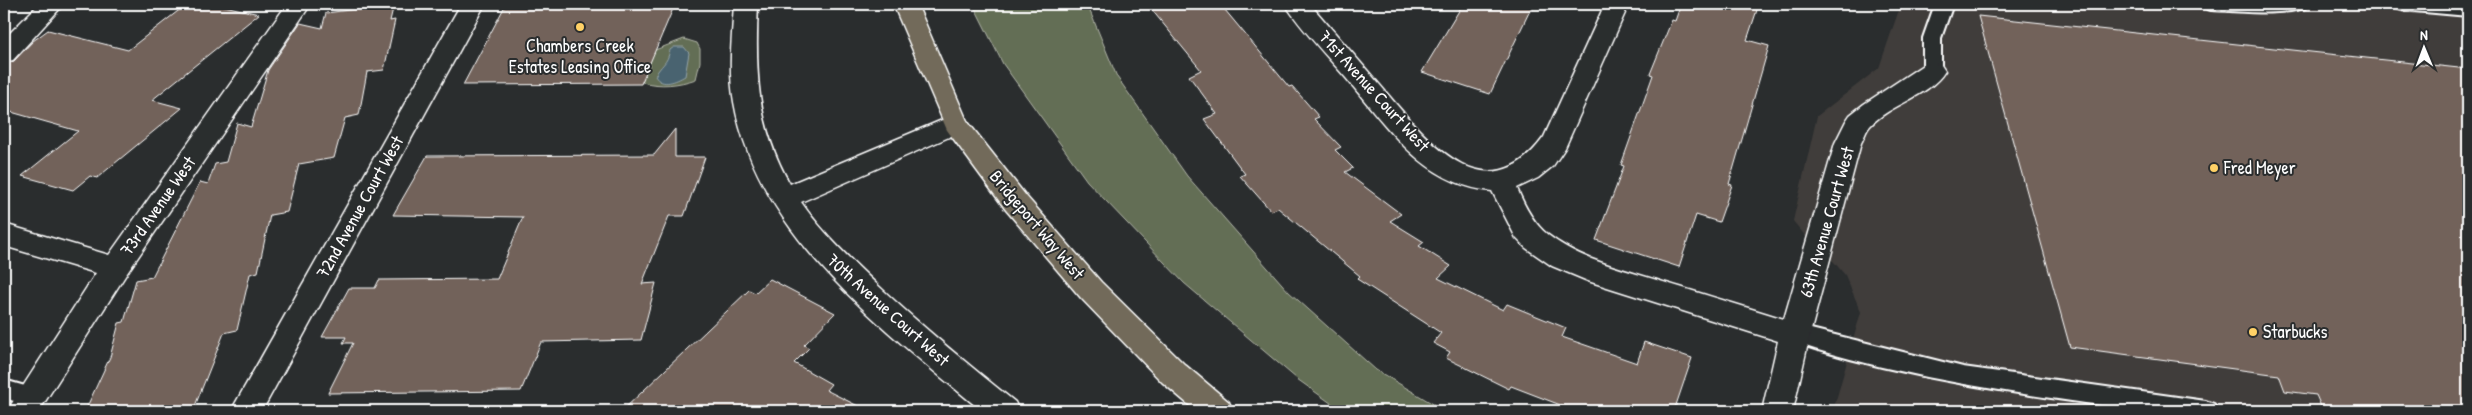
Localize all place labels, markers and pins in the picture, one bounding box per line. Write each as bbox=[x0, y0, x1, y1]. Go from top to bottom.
marker: Chambers Creek Estates Leasing Office bbox=[574, 21, 586, 33]
place label: Chambers Creek Estates Leasing Office bbox=[509, 33, 651, 79]
place label: Fred Meyer bbox=[2223, 155, 2296, 180]
marker: Fred Meyer bbox=[2208, 162, 2220, 174]
place label: Starbucks bbox=[2263, 319, 2328, 344]
marker: Starbucks bbox=[2247, 326, 2259, 338]

